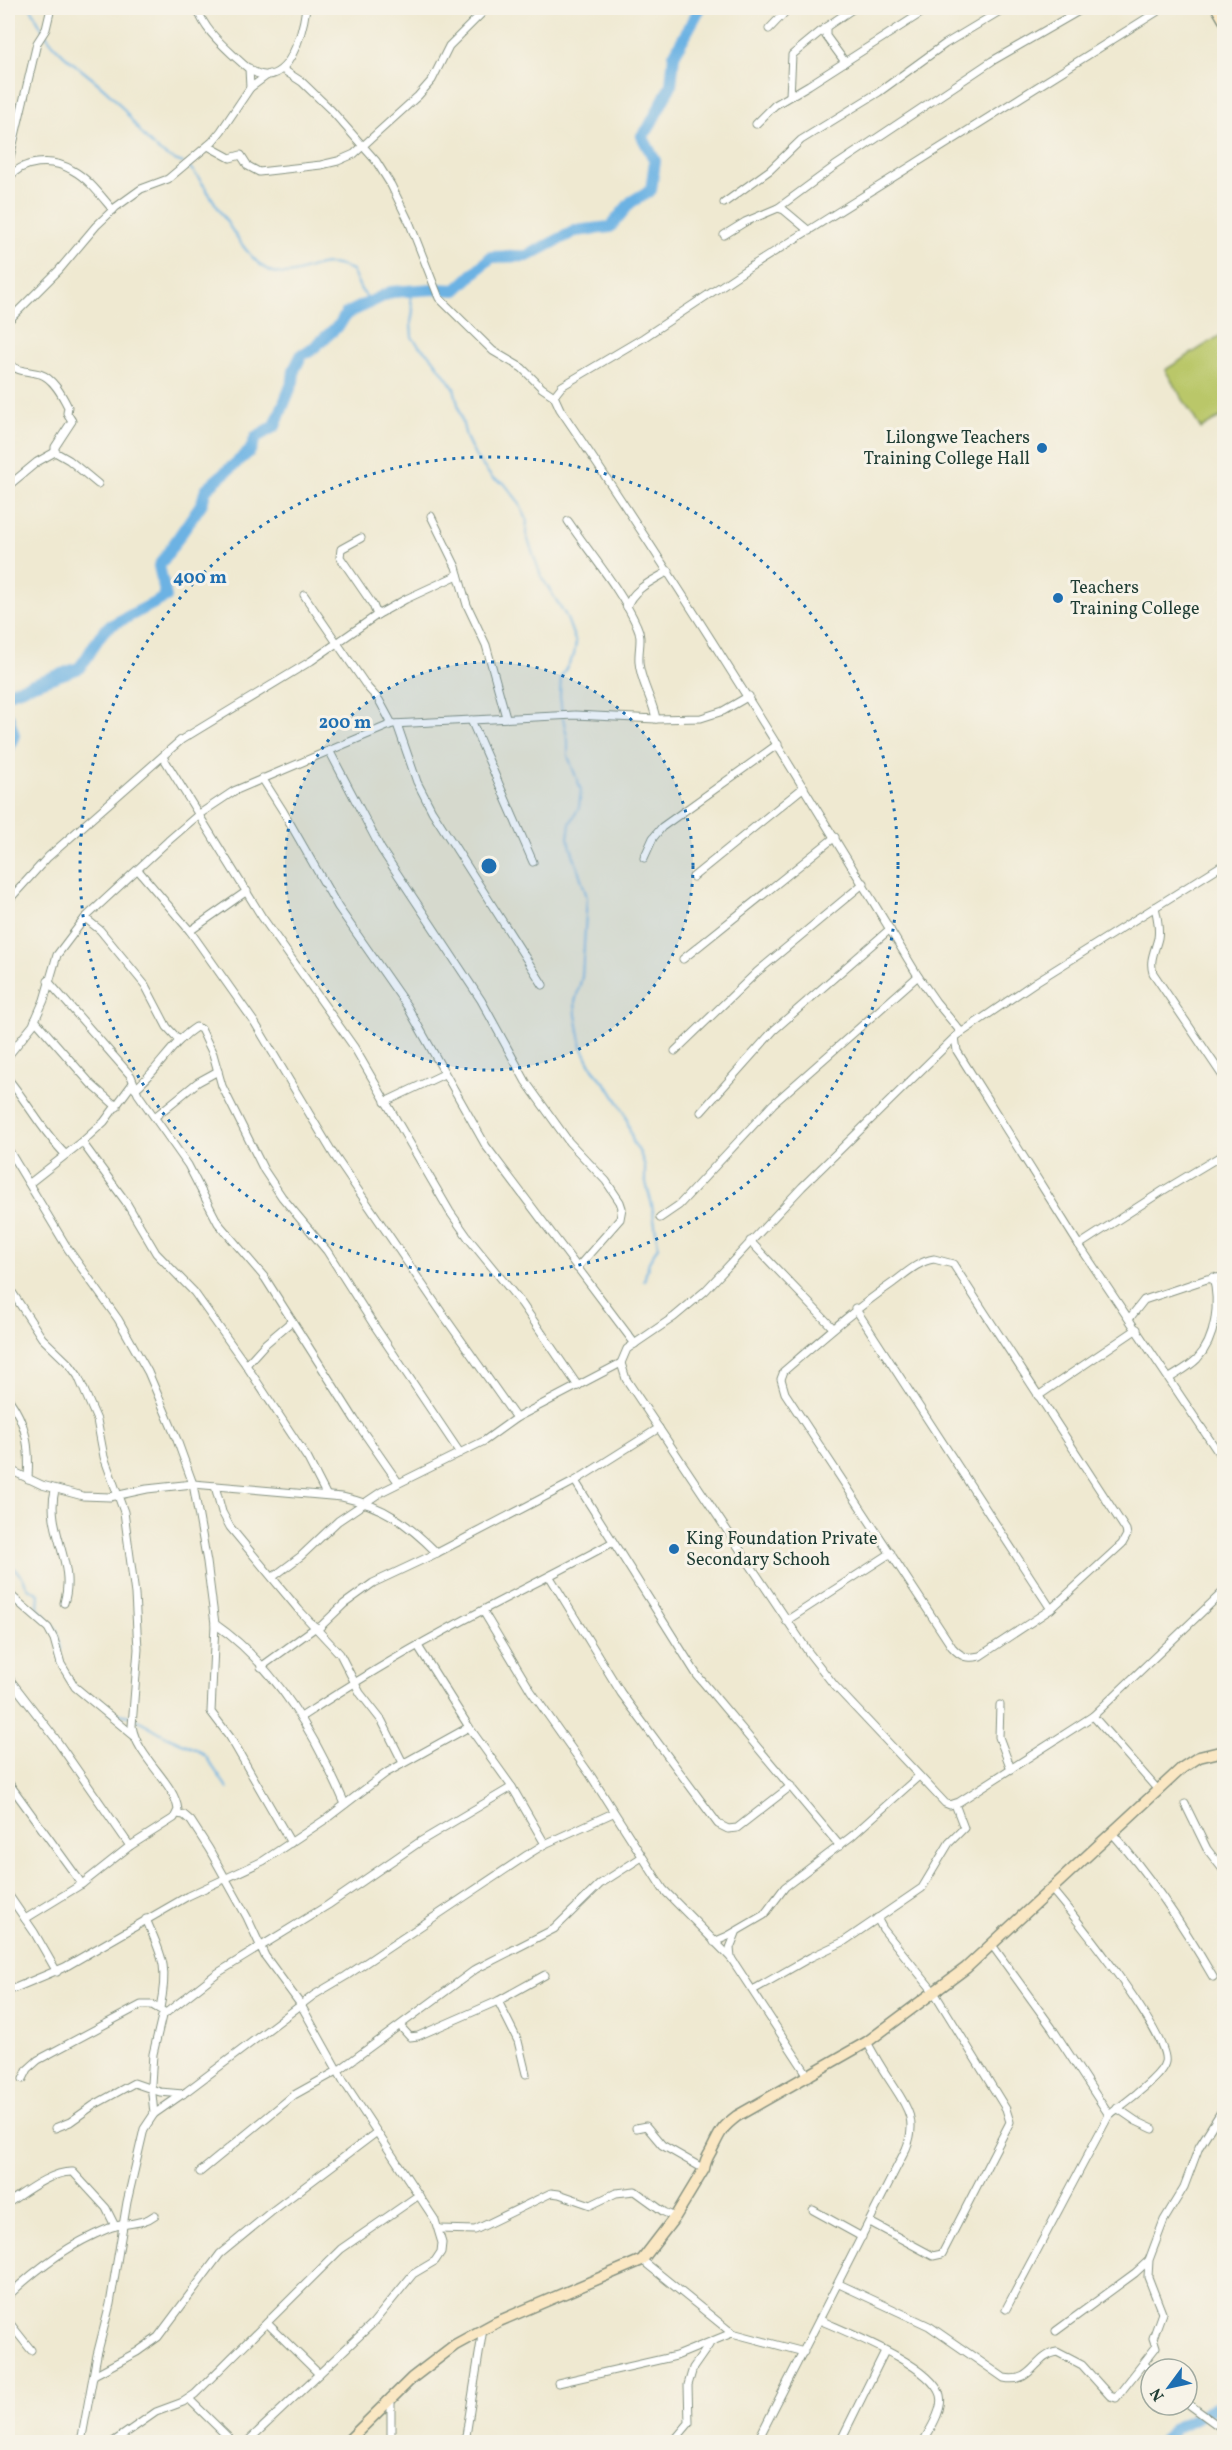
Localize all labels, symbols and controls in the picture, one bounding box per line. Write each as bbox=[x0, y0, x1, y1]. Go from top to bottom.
place label: Lilongwe Teachers Training College Hall bbox=[864, 426, 1030, 472]
marker: Lilongwe Teachers Training College Hall bbox=[1035, 441, 1049, 455]
text: 400 m bbox=[173, 566, 227, 591]
place label: Teachers Training College bbox=[1070, 576, 1200, 622]
marker: Teachers Training College bbox=[1051, 591, 1065, 605]
text: 200 m bbox=[319, 711, 371, 736]
centre of rings bbox=[479, 856, 499, 876]
place label: King Foundation Private Secondary Schooh bbox=[686, 1527, 878, 1573]
marker: King Foundation Private Secondary Schooh bbox=[667, 1542, 681, 1556]
north arrow bbox=[1139, 2357, 1199, 2417]
text: N bbox=[1146, 2383, 1170, 2405]

